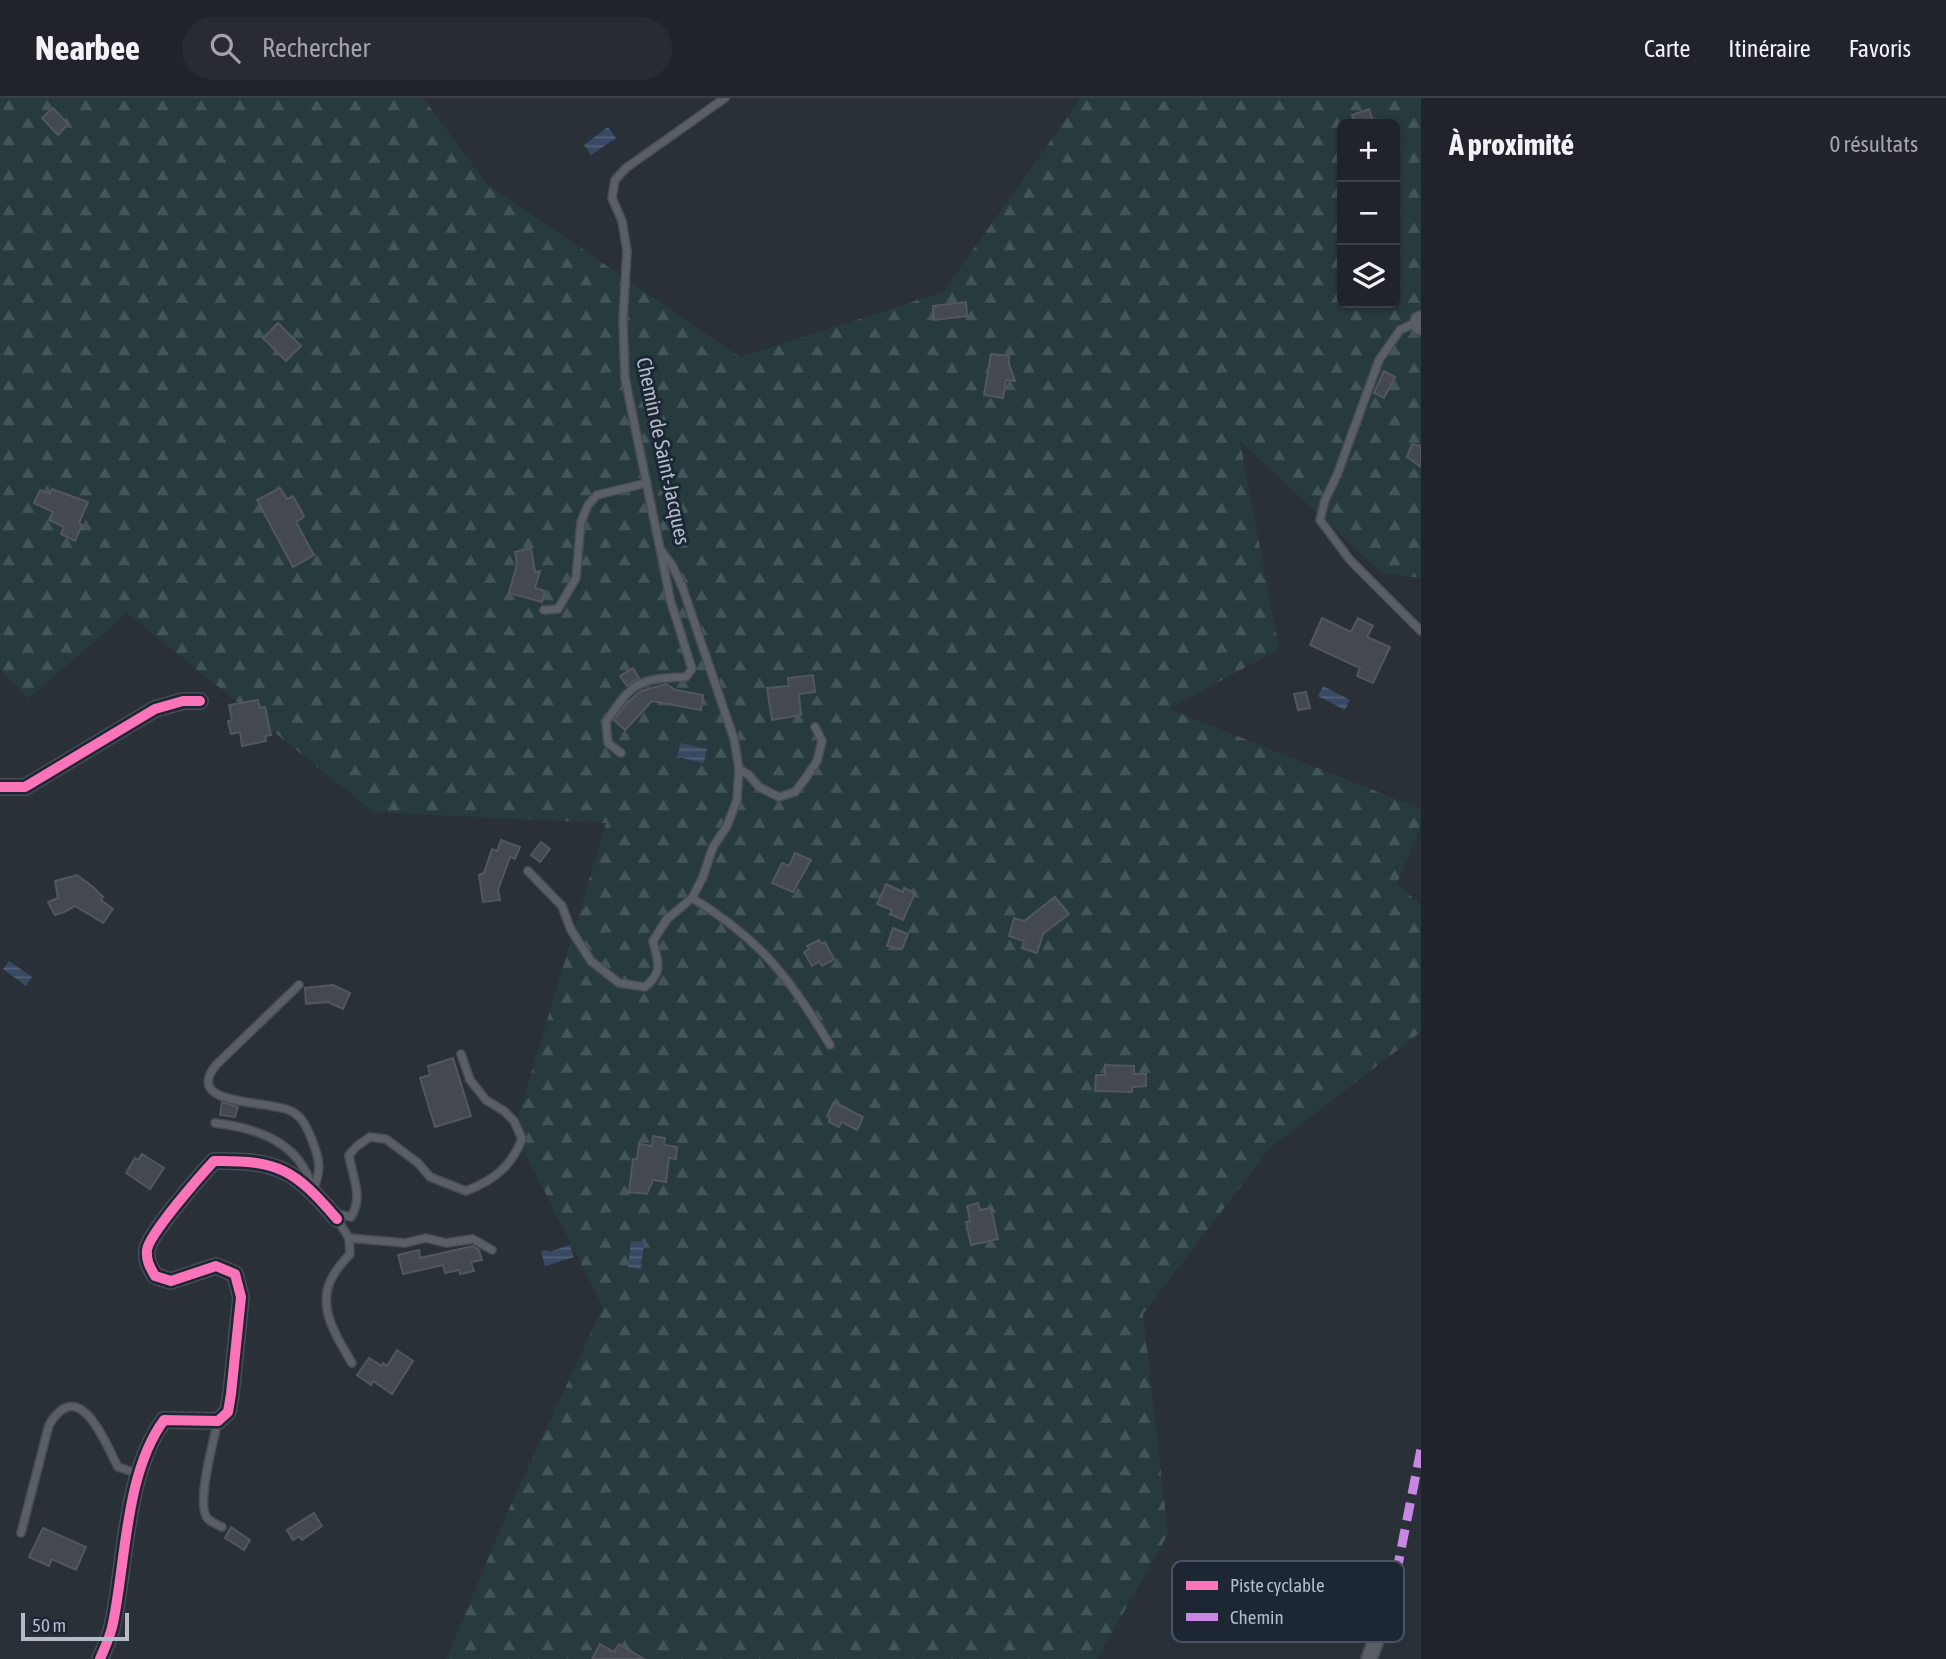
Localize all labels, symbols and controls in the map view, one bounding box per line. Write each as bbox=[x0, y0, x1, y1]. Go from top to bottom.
search box bbox=[182, 17, 672, 80]
text: Nearbee bbox=[35, 29, 140, 67]
icon: search bbox=[206, 29, 244, 67]
text: Rechercher bbox=[262, 33, 370, 63]
text: Carte bbox=[1644, 35, 1690, 62]
text: Itinéraire bbox=[1728, 35, 1811, 62]
text: Favoris bbox=[1849, 35, 1911, 62]
map controls bbox=[1337, 119, 1400, 308]
button: + bbox=[1337, 119, 1400, 182]
text: À proximité bbox=[1449, 127, 1574, 161]
text: 0 résultats bbox=[1829, 131, 1918, 157]
button: − bbox=[1337, 182, 1400, 245]
button: layers bbox=[1337, 245, 1400, 308]
street label: Chemin de Saint-Jacques bbox=[632, 355, 696, 547]
legend bbox=[1172, 1561, 1404, 1642]
text: Piste cyclable bbox=[1230, 1574, 1325, 1596]
text: Chemin bbox=[1230, 1606, 1284, 1628]
scale bar bbox=[21, 1610, 130, 1642]
text: 50 m bbox=[32, 1614, 66, 1636]

